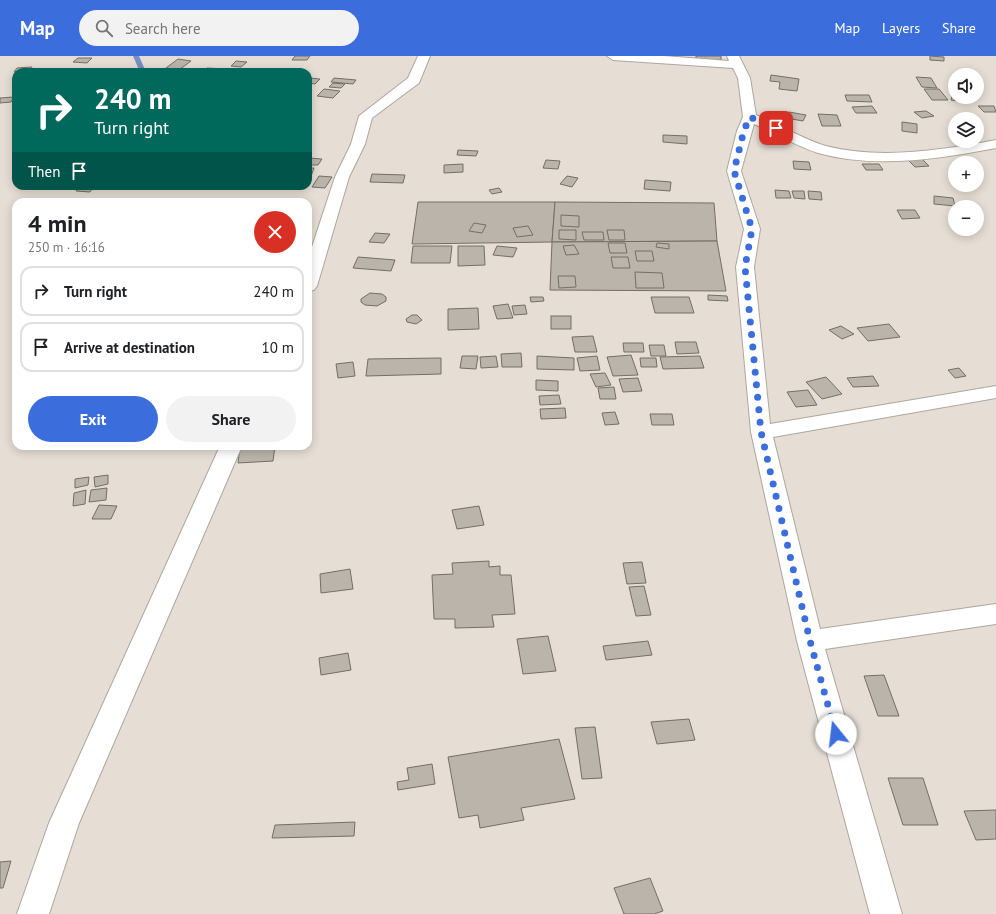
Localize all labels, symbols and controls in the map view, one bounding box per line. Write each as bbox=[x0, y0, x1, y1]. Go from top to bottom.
search box bbox=[79, 10, 359, 46]
text: Map bbox=[20, 16, 55, 40]
icon: search bbox=[93, 17, 115, 39]
text: Search here bbox=[125, 19, 201, 38]
text: Map bbox=[834, 19, 860, 37]
text: Layers bbox=[882, 19, 920, 37]
text: Share bbox=[942, 19, 976, 37]
map controls bbox=[948, 68, 984, 236]
button: sound bbox=[948, 68, 984, 104]
text: 240 m bbox=[94, 80, 171, 117]
icon: right bbox=[28, 84, 80, 136]
pin bbox=[759, 111, 793, 145]
button: layers bbox=[948, 112, 984, 148]
text: Turn right bbox=[94, 116, 169, 139]
icon: arrive bbox=[765, 117, 787, 139]
button: + bbox=[948, 156, 984, 192]
icon: arrive bbox=[68, 160, 90, 182]
text: Then bbox=[28, 162, 60, 181]
button: − bbox=[948, 200, 984, 236]
text: 4 min bbox=[28, 208, 87, 239]
button: close bbox=[254, 211, 296, 253]
text: 250 m · 16:16 bbox=[28, 239, 105, 256]
icon: right bbox=[30, 280, 52, 302]
text: Turn right bbox=[64, 282, 127, 301]
text: 240 m bbox=[253, 282, 294, 301]
icon: arrive bbox=[30, 336, 52, 358]
text: Arrive at destination bbox=[64, 338, 195, 357]
text: 10 m bbox=[261, 338, 294, 357]
button: Exit bbox=[28, 396, 158, 442]
button: Share bbox=[166, 396, 296, 442]
position arrow bbox=[815, 713, 857, 755]

